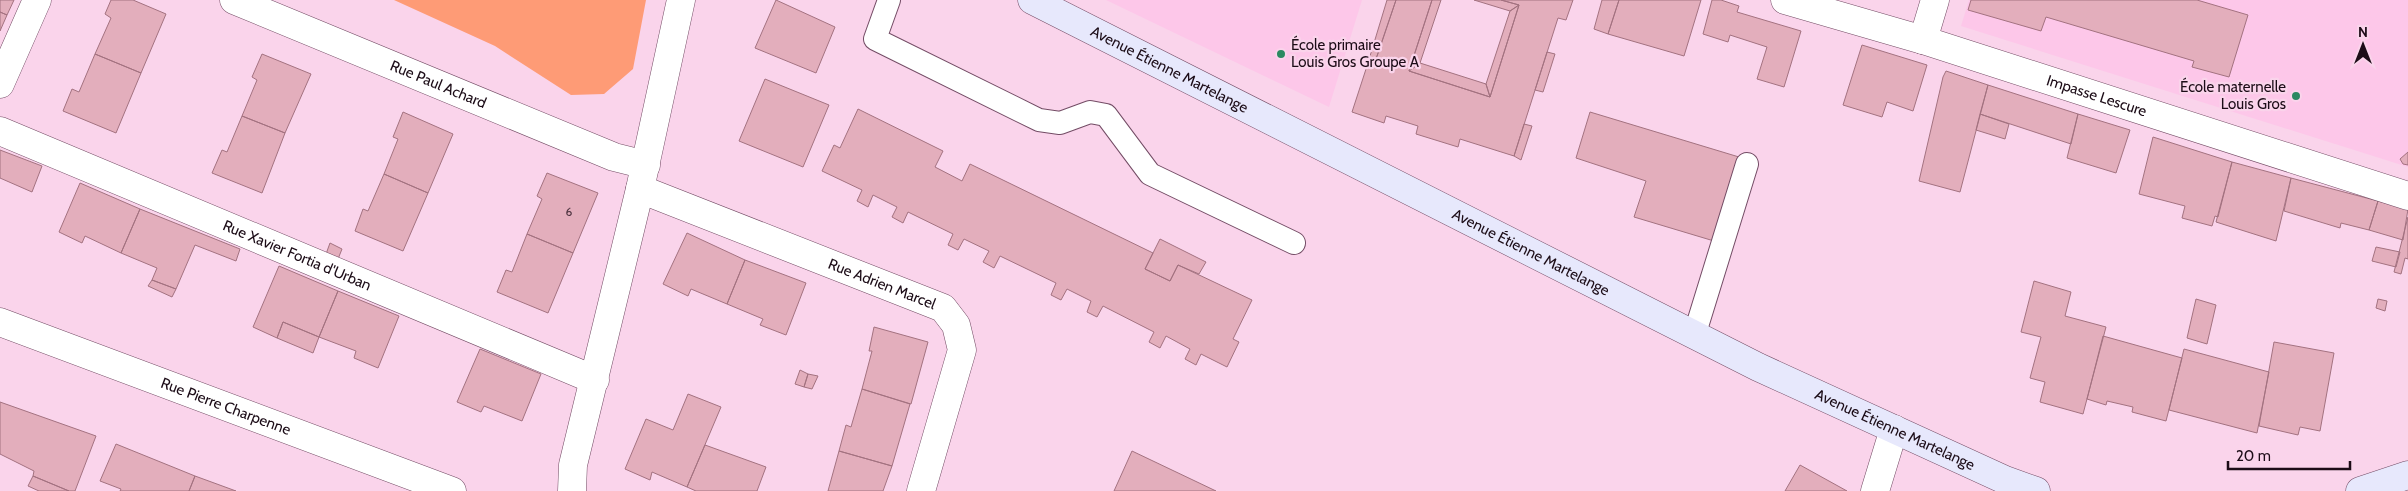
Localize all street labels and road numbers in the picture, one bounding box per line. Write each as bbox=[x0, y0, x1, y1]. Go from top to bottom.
street label: Avenue Étienne Martelange bbox=[1088, 22, 1251, 117]
street label: Rue Paul Achard bbox=[388, 57, 489, 112]
street label: Impasse Lescure bbox=[2044, 71, 2149, 120]
street label: Avenue Étienne Martelange bbox=[1449, 205, 1613, 300]
street label: Rue Xavier Fortia d'Urban bbox=[220, 216, 374, 294]
street label: Rue Adrien Marcel bbox=[825, 255, 939, 313]
street label: Rue Pierre Charpenne bbox=[158, 374, 294, 439]
street label: Avenue Étienne Martelange bbox=[1812, 385, 1978, 474]

